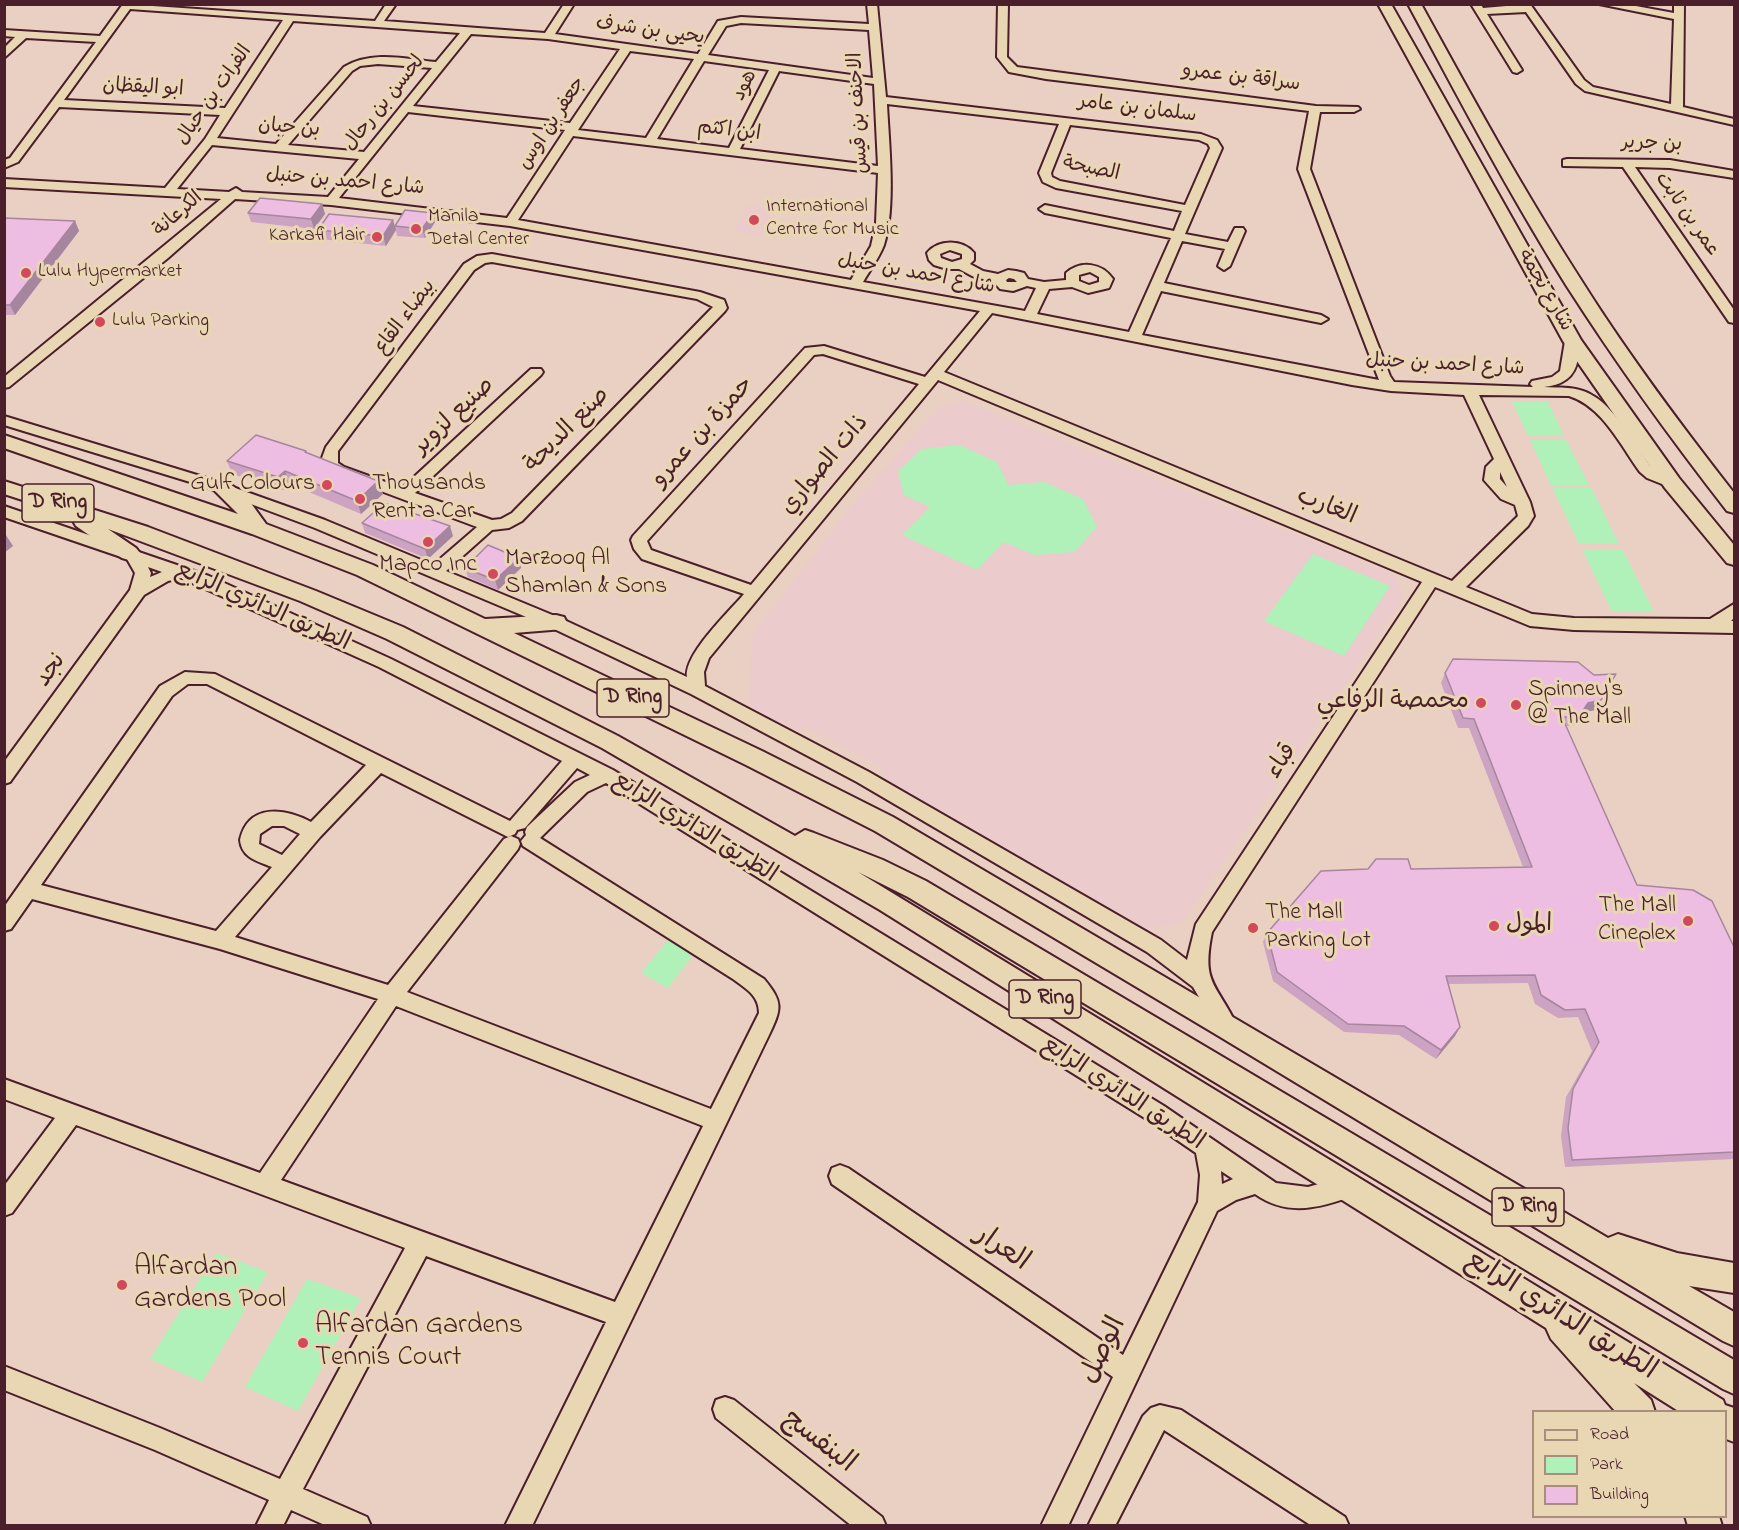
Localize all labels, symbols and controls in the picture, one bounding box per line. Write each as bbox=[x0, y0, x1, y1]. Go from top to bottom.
street label: يحيى بن شرف bbox=[594, 12, 706, 52]
street label: الفرات بن حيال bbox=[172, 41, 258, 151]
street label: لحسن بن رحال bbox=[339, 51, 431, 157]
street label: الاحنف بن قيس bbox=[845, 52, 875, 174]
street label: سراقة بن عمرو bbox=[1181, 60, 1301, 98]
street label: هود bbox=[728, 66, 764, 106]
street label: جعفر بن اوس bbox=[514, 73, 592, 175]
street label: ابو اليقظان bbox=[102, 75, 184, 103]
street label: سلمان بن عامر bbox=[1076, 91, 1198, 129]
street label: بن حبان bbox=[257, 114, 321, 144]
street label: ابن اكثم bbox=[696, 116, 762, 148]
street label: بن جرير bbox=[1621, 132, 1683, 158]
street label: الصبحة bbox=[1060, 152, 1122, 188]
street label: شارع احمد بن حنبل bbox=[265, 164, 425, 202]
street label: عمر بن ثابت bbox=[1648, 169, 1724, 261]
street label: الكرعانة bbox=[149, 187, 209, 243]
place label: International Centre for Music bbox=[766, 196, 899, 243]
place label: Manila Detal Center bbox=[428, 206, 529, 253]
marker: International Centre for Music bbox=[747, 213, 761, 227]
marker: Manila Detal Center bbox=[409, 222, 423, 236]
place label: Karkafi Hair bbox=[269, 225, 365, 249]
marker: Karkafi Hair bbox=[370, 230, 384, 244]
street label: شارع نجمة bbox=[1511, 246, 1577, 336]
street label: شارع احمد بن حنبل bbox=[836, 249, 996, 301]
place label: Lulu Hypermarket bbox=[38, 261, 182, 285]
marker: Lulu Hypermarket bbox=[19, 266, 33, 280]
street label: بيضاء القاع bbox=[370, 276, 442, 360]
place label: Lulu Parking bbox=[112, 310, 209, 334]
marker: Lulu Parking bbox=[93, 315, 107, 329]
street label: شارع احمد بن حنبل bbox=[1365, 350, 1525, 382]
street label: صنيع لزوير bbox=[408, 372, 502, 462]
street label: حمزة بن عمرو bbox=[647, 372, 761, 494]
street label: صنع الديحة bbox=[519, 382, 617, 480]
street label: ذات الصواري bbox=[776, 410, 876, 522]
place label: Gulf Colours bbox=[190, 471, 315, 499]
place label: Thousands Rent a Car bbox=[372, 471, 486, 527]
marker: Gulf Colours bbox=[320, 478, 334, 492]
street label: الغارب bbox=[1292, 483, 1360, 533]
road number: D Ring bbox=[22, 484, 94, 522]
marker: Thousands Rent a Car bbox=[353, 492, 367, 506]
marker: Mapco Inc bbox=[421, 535, 435, 549]
place label: Marzooq Al Shamlan & Sons bbox=[505, 546, 667, 602]
place label: Mapco Inc bbox=[379, 552, 477, 580]
street label: الطريق الدائري الرابع bbox=[170, 557, 354, 659]
marker: Marzooq Al Shamlan & Sons bbox=[486, 567, 500, 581]
street label: نجد bbox=[30, 648, 74, 694]
place label: Spinney's @ The Mall bbox=[1528, 677, 1631, 733]
road number: D Ring bbox=[597, 679, 669, 717]
place label: محمصة الرفاعي bbox=[1317, 689, 1469, 717]
marker: محمصة الرفاعي bbox=[1474, 696, 1488, 710]
marker: Spinney's @ The Mall bbox=[1509, 698, 1523, 712]
street label: قباء bbox=[1261, 739, 1305, 785]
street label: الطريق الدائري الرابع bbox=[607, 767, 781, 891]
place label: The Mall Cineplex bbox=[1598, 893, 1676, 949]
place label: The Mall Parking Lot bbox=[1265, 900, 1371, 956]
place label: المول bbox=[1506, 912, 1552, 940]
marker: The Mall Cineplex bbox=[1681, 914, 1695, 928]
marker: المول bbox=[1487, 919, 1501, 933]
marker: The Mall Parking Lot bbox=[1246, 921, 1260, 935]
road number: D Ring bbox=[1009, 980, 1081, 1018]
street label: الطريق الدائري الرابع bbox=[1035, 1032, 1209, 1158]
road number: D Ring bbox=[1492, 1188, 1564, 1226]
street label: العرار bbox=[967, 1220, 1035, 1280]
street label: الطريق الدائري الرابع bbox=[1458, 1245, 1662, 1389]
place label: Alfardan Gardens Pool bbox=[134, 1252, 286, 1318]
marker: Alfardan Gardens Pool bbox=[115, 1278, 129, 1292]
place label: Alfardan Gardens Tennis Court bbox=[315, 1310, 523, 1376]
street label: الوصل bbox=[1074, 1312, 1136, 1390]
marker: Alfardan Gardens Tennis Court bbox=[296, 1336, 310, 1350]
street label: البنفسج bbox=[775, 1404, 861, 1482]
legend bbox=[1532, 1410, 1727, 1518]
text: Road bbox=[1590, 1422, 1629, 1448]
text: Park bbox=[1590, 1452, 1623, 1478]
text: Building bbox=[1590, 1482, 1649, 1508]

